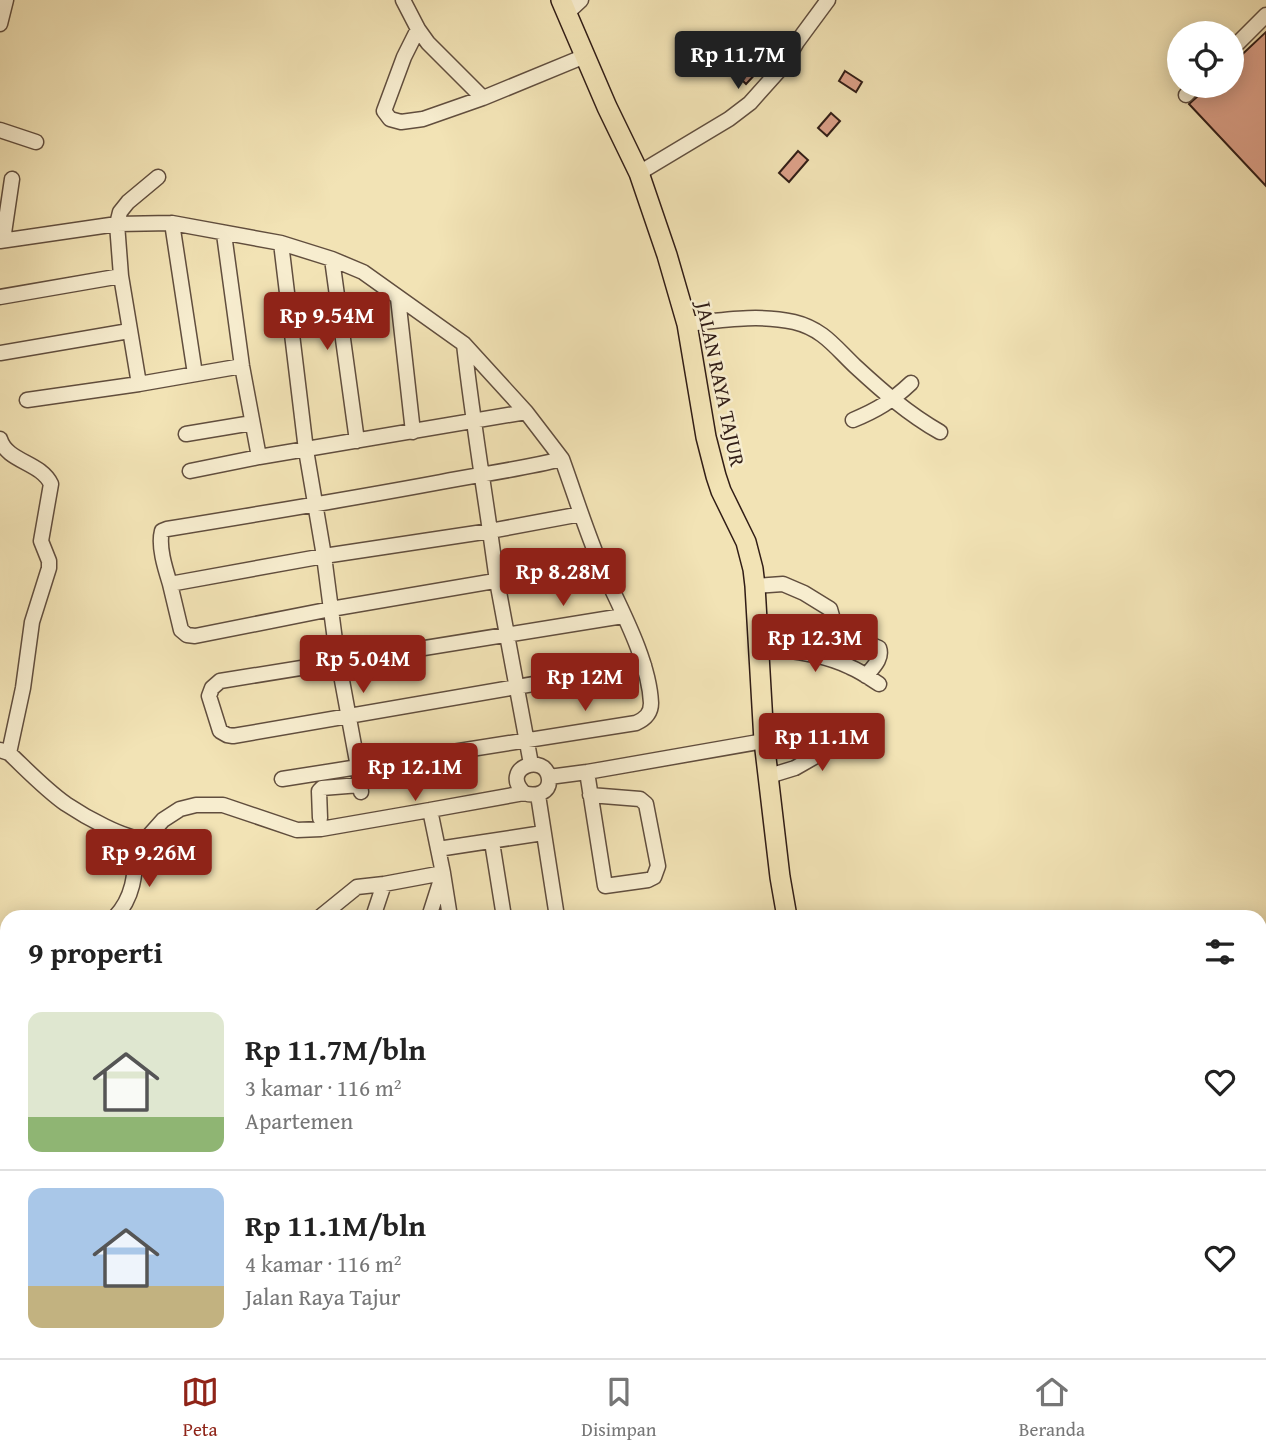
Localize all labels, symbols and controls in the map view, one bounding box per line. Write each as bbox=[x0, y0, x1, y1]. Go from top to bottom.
map controls bbox=[1167, 21, 1244, 98]
button: locate bbox=[1167, 21, 1244, 98]
pin: Rp 11.7M bbox=[666, 32, 810, 91]
text: Rp 11.7M bbox=[691, 37, 785, 70]
pin: Rp 9.54M bbox=[255, 292, 399, 352]
street label: JALAN RAYA TAJUR bbox=[688, 296, 754, 470]
text: Rp 9.54M bbox=[280, 298, 374, 331]
pin: Rp 8.28M bbox=[491, 548, 635, 608]
text: Rp 8.28M bbox=[516, 554, 610, 587]
pin: Rp 12.3M bbox=[743, 614, 887, 674]
text: Rp 12.3M bbox=[768, 620, 862, 653]
pin: Rp 5.04M bbox=[291, 636, 435, 695]
text: Rp 5.04M bbox=[316, 641, 410, 674]
pin: Rp 12M bbox=[528, 654, 642, 713]
text: Rp 12M bbox=[547, 659, 623, 692]
pin: Rp 11.1M bbox=[750, 714, 894, 773]
text: Rp 11.1M bbox=[775, 719, 869, 752]
pin: Rp 12.1M bbox=[343, 744, 487, 803]
text: Rp 12.1M bbox=[368, 749, 462, 782]
pin: Rp 9.26M bbox=[77, 830, 221, 889]
text: Rp 9.26M bbox=[102, 835, 196, 868]
text: 9 properti bbox=[28, 930, 163, 974]
icon: filters bbox=[1201, 933, 1239, 971]
text: Rp 11.7M/bln bbox=[245, 1027, 426, 1071]
icon: home bbox=[84, 1040, 168, 1124]
icon: heart bbox=[1201, 1063, 1239, 1101]
text: 3 kamar · 116 m² bbox=[245, 1071, 402, 1104]
text: Apartemen bbox=[245, 1104, 353, 1137]
text: Rp 11.1M/bln bbox=[245, 1203, 426, 1247]
icon: home bbox=[84, 1216, 168, 1300]
icon: heart bbox=[1201, 1239, 1239, 1277]
text: 4 kamar · 116 m² bbox=[245, 1247, 402, 1280]
text: Jalan Raya Tajur bbox=[245, 1280, 401, 1313]
tab: Peta bbox=[181, 1373, 219, 1443]
tab: Disimpan bbox=[581, 1373, 657, 1443]
tab: Beranda bbox=[1019, 1373, 1085, 1443]

